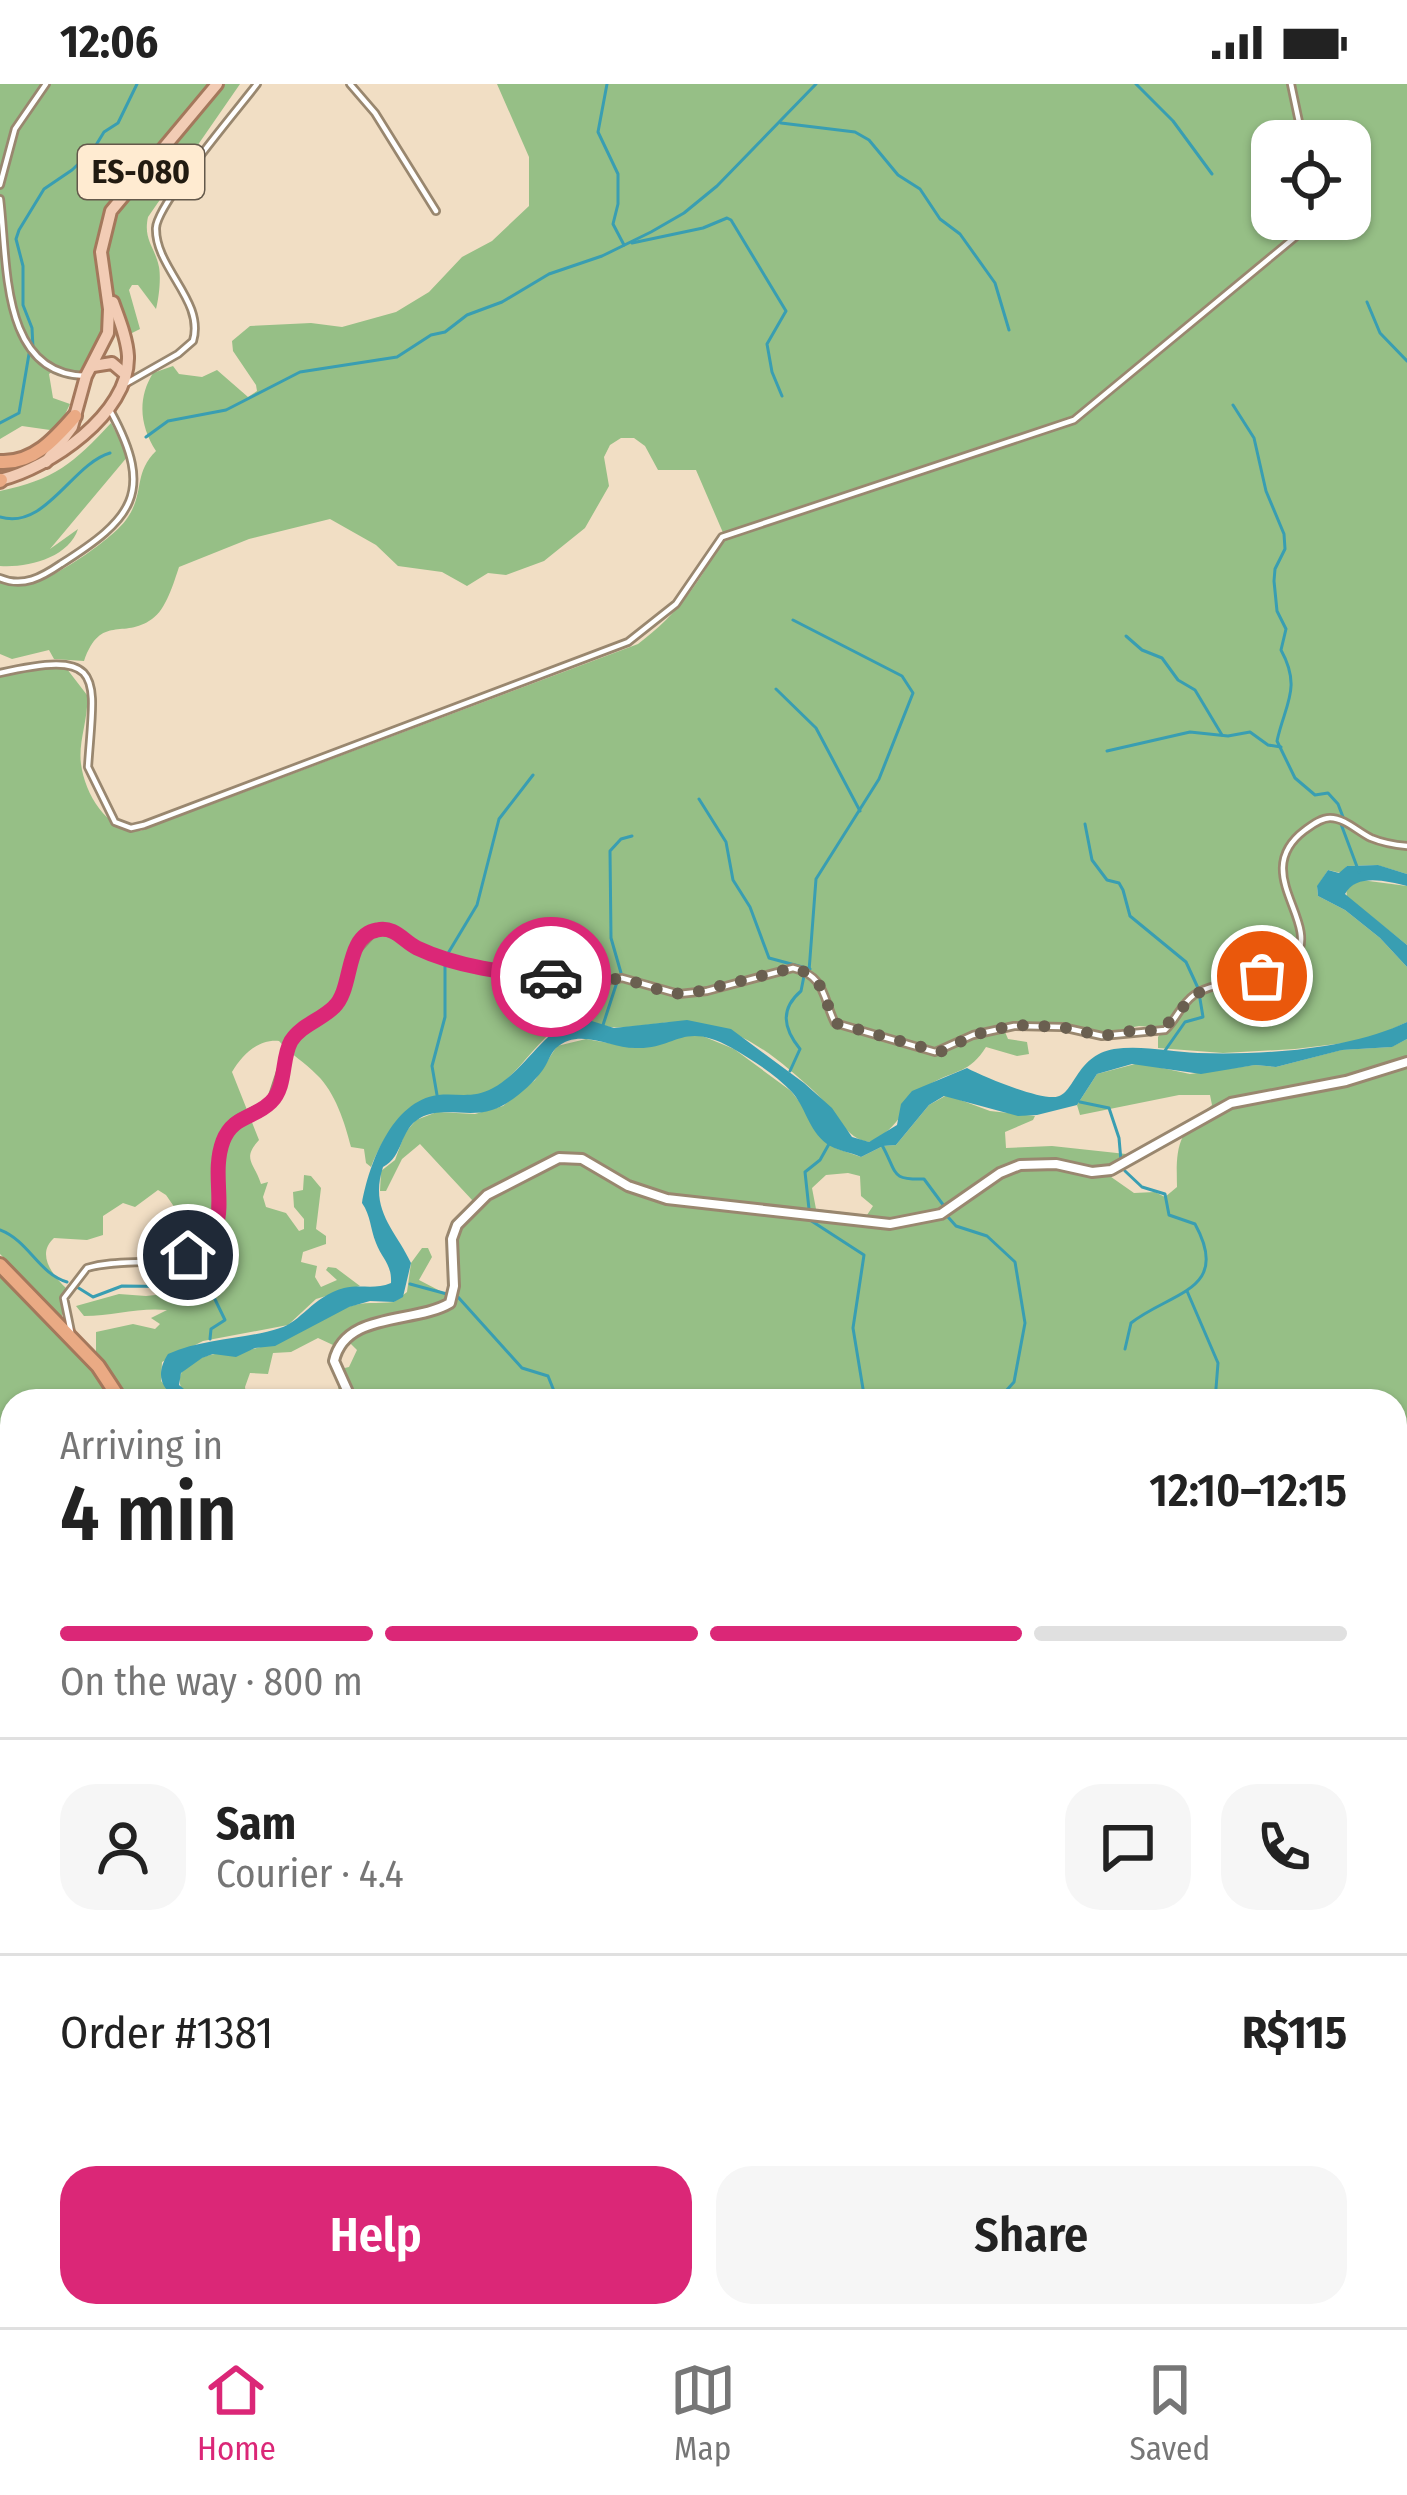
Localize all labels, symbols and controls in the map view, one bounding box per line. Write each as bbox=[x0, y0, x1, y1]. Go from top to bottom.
text: 12:06 bbox=[60, 15, 158, 69]
map controls bbox=[1251, 120, 1371, 240]
button: locate bbox=[1251, 120, 1371, 240]
road number: ES-080 bbox=[78, 145, 204, 199]
courier bbox=[491, 917, 611, 1037]
pin bbox=[1211, 925, 1313, 1027]
icon: bag bbox=[1229, 943, 1295, 1009]
icon: car bbox=[518, 944, 584, 1010]
pin bbox=[137, 1204, 239, 1306]
icon: home bbox=[155, 1222, 221, 1288]
text: Arriving in bbox=[60, 1423, 223, 1469]
text: 12:10–12:15 bbox=[1149, 1464, 1347, 1518]
text: 4 min bbox=[60, 1467, 237, 1561]
text: On the way · 800 m bbox=[60, 1659, 363, 1705]
button: person bbox=[60, 1784, 186, 1910]
button: chat bbox=[1065, 1784, 1191, 1910]
button: phone bbox=[1221, 1784, 1347, 1910]
text: Sam bbox=[216, 1797, 296, 1851]
text: Courier · 4.4 bbox=[216, 1851, 404, 1897]
text: Order #1381 bbox=[60, 2006, 273, 2060]
text: R$115 bbox=[1242, 2006, 1347, 2060]
button: Help bbox=[60, 2166, 692, 2304]
button: Share bbox=[716, 2166, 1347, 2304]
tab: Home bbox=[197, 2357, 276, 2469]
tab: Map bbox=[670, 2357, 736, 2469]
tab: Saved bbox=[1130, 2357, 1210, 2469]

